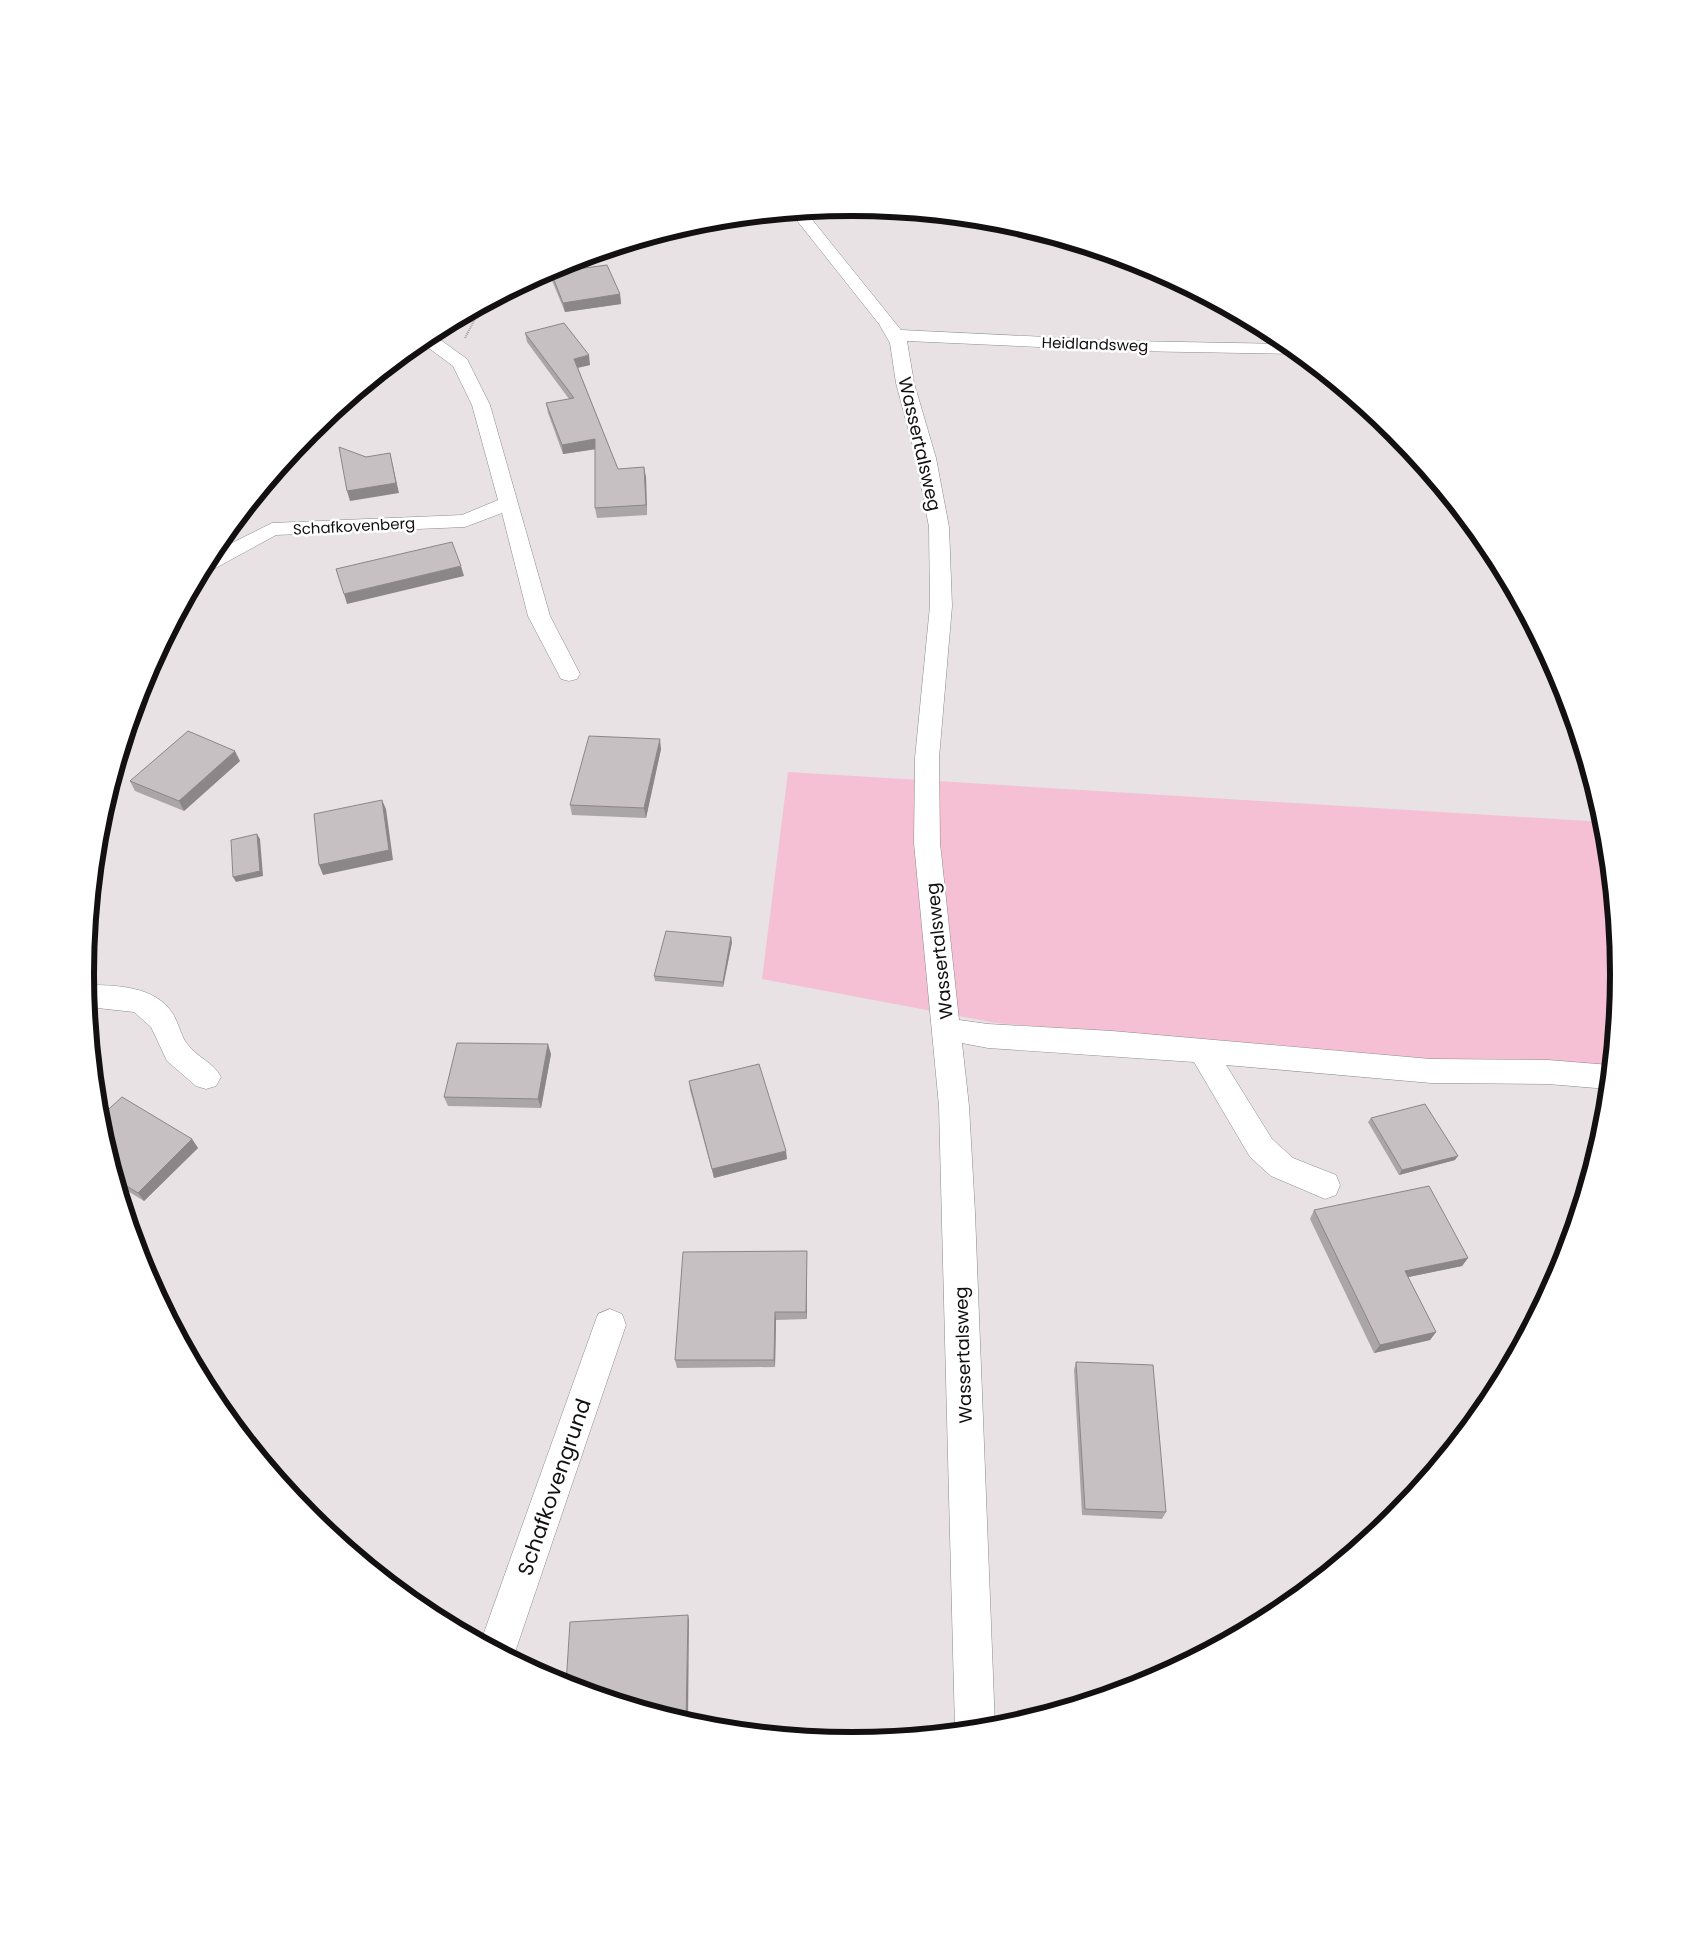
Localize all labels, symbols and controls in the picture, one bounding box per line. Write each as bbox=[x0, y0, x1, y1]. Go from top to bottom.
street label: Heidlandsweg bbox=[1041, 332, 1149, 356]
street label: Wassertalsweg bbox=[892, 374, 948, 514]
street label: Schafkovenberg bbox=[292, 512, 416, 540]
street label: Wassertalsweg bbox=[919, 882, 959, 1020]
street label: Wassertalsweg bbox=[948, 1286, 978, 1424]
street label: Schafkovengrund bbox=[510, 1395, 598, 1579]

